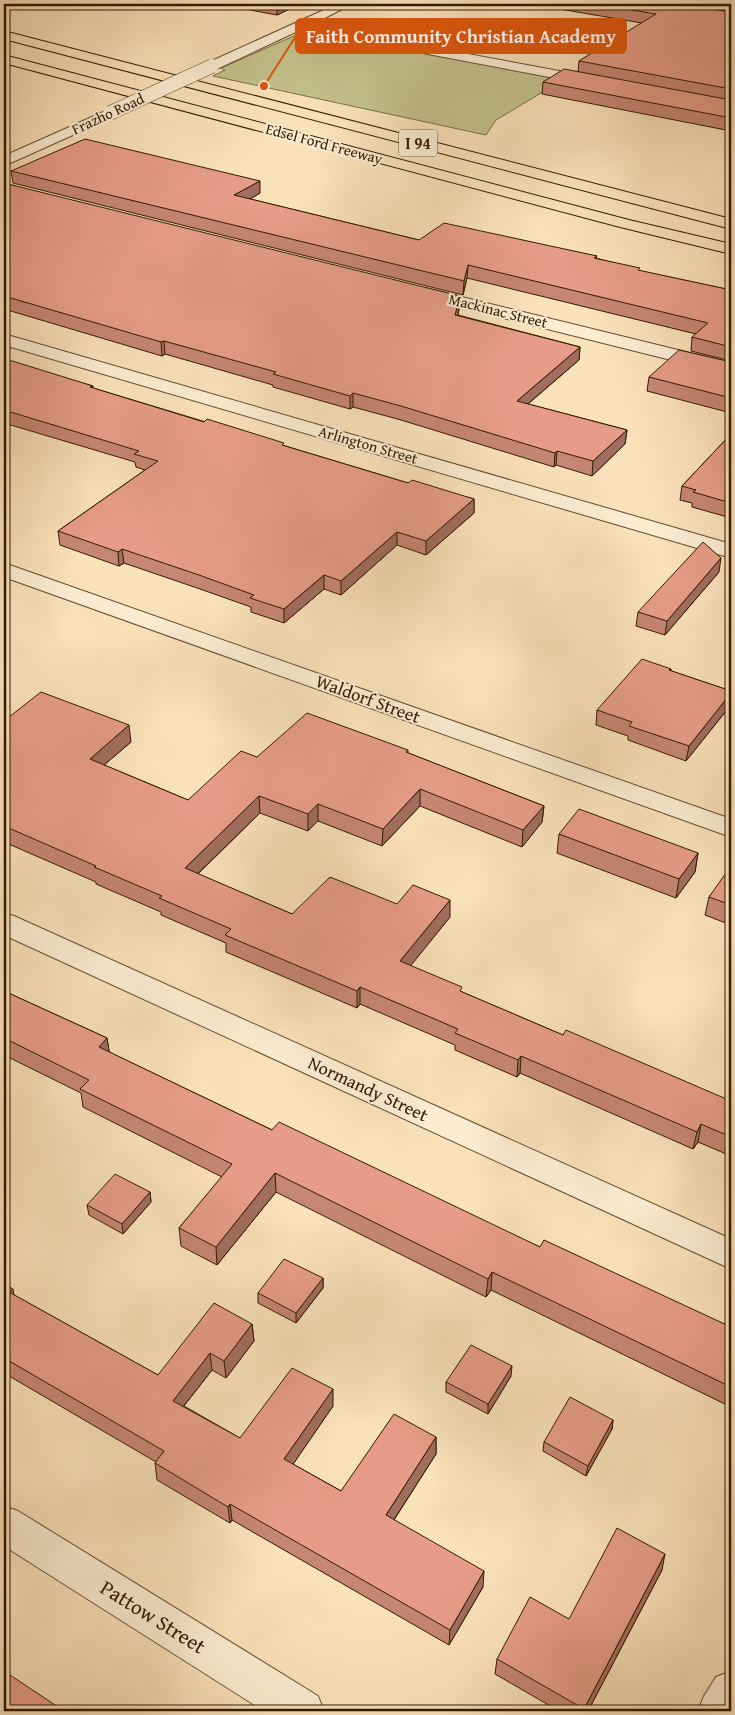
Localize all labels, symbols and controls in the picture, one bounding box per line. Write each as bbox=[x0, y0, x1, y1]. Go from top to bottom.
callout: Faith Community Christian Academy bbox=[296, 19, 626, 53]
text: Faith Community Christian Academy bbox=[306, 22, 616, 50]
street label: Frazho Road bbox=[68, 88, 147, 139]
street label: Edsel Ford Freeway bbox=[263, 118, 385, 169]
road number: I 94 bbox=[399, 130, 437, 156]
street label: Mackinac Street bbox=[447, 288, 550, 333]
street label: Arlington Street bbox=[316, 420, 421, 469]
street label: Waldorf Street bbox=[312, 667, 425, 730]
street label: Normandy Street bbox=[304, 1049, 433, 1128]
street label: Pattow Street bbox=[95, 1572, 212, 1662]

